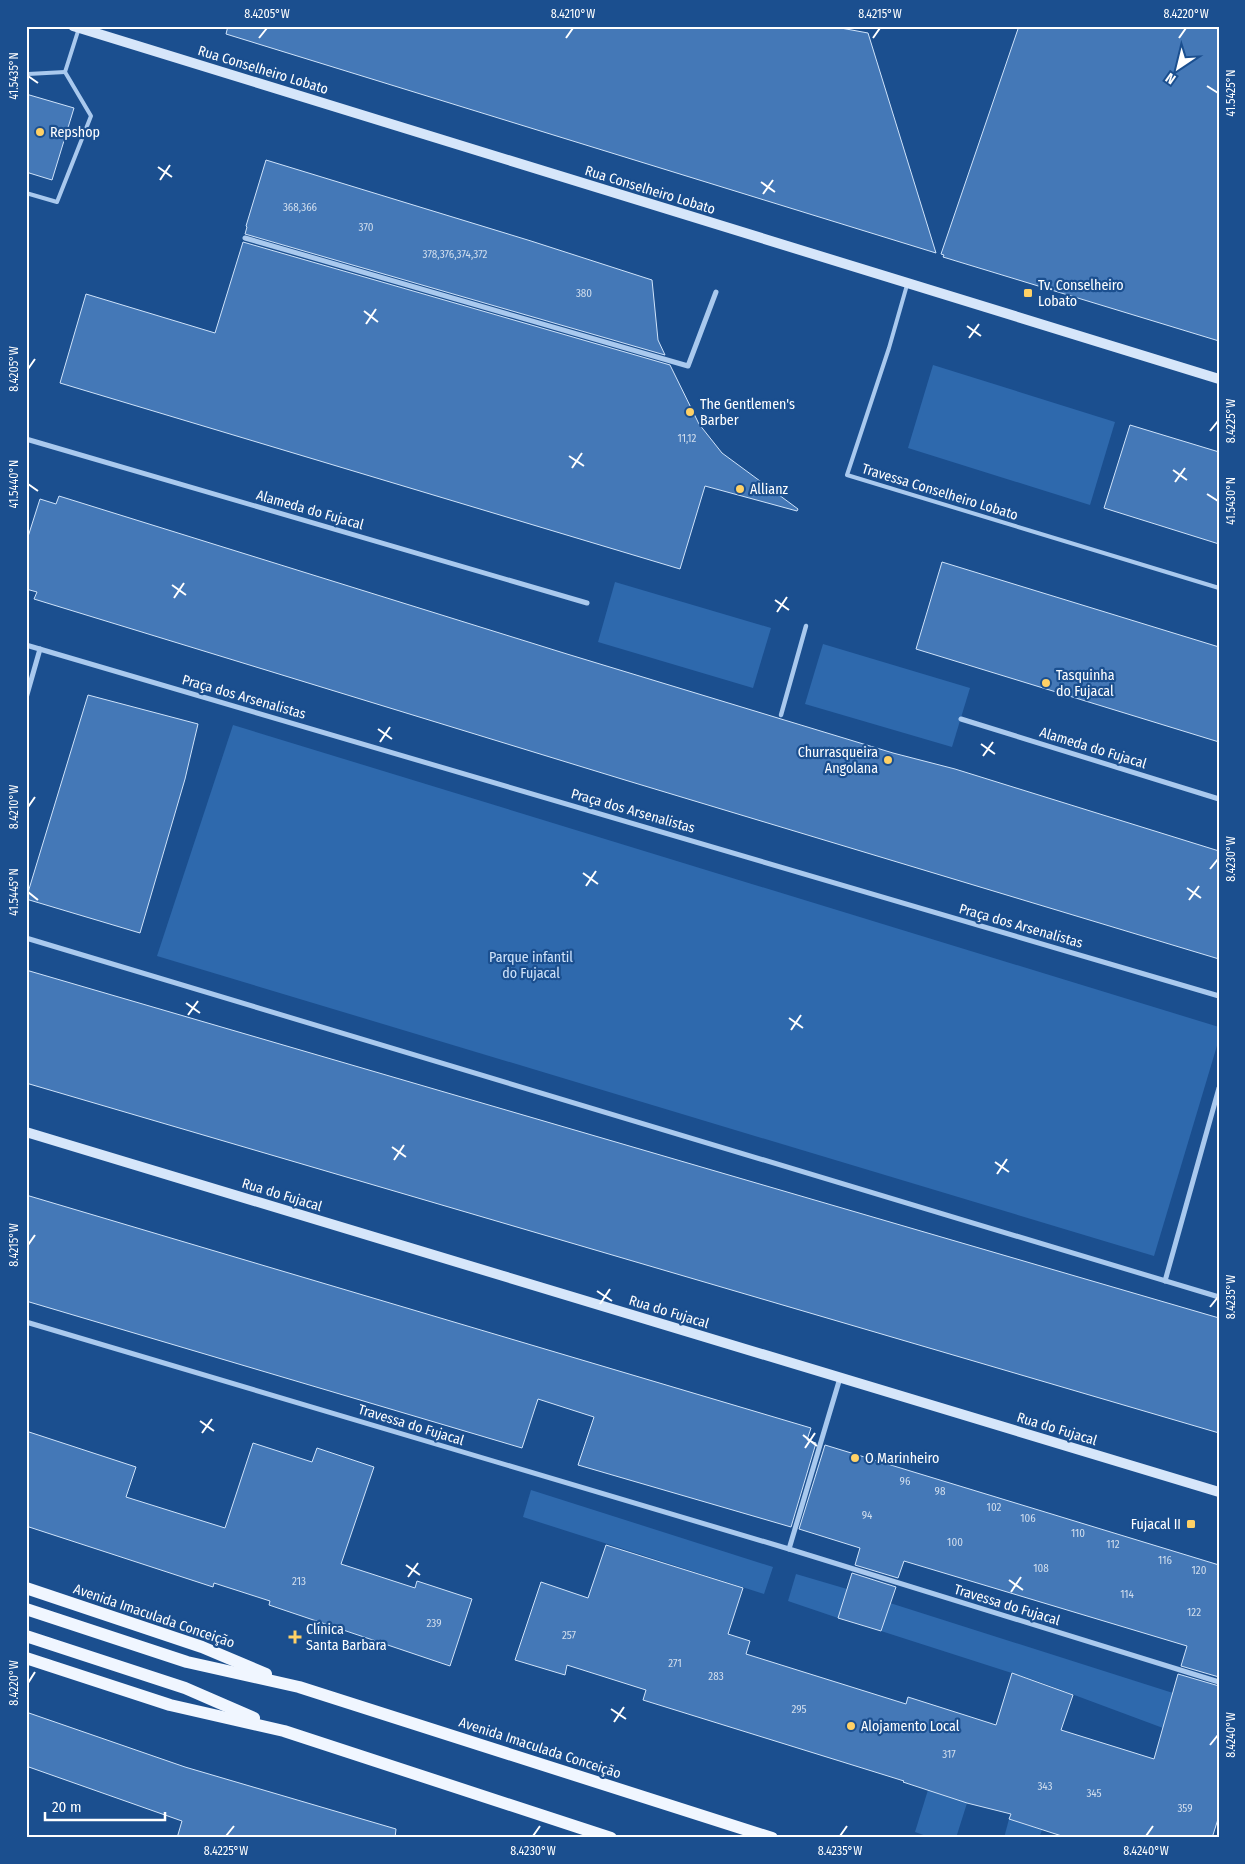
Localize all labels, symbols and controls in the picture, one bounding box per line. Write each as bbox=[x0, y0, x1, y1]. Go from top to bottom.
text: 8.4205°W bbox=[244, 7, 290, 21]
text: 8.4210°W bbox=[551, 7, 595, 21]
text: 8.4215°W bbox=[858, 7, 902, 21]
text: 8.4220°W bbox=[1163, 7, 1209, 21]
street label: Rua Conselheiro Lobato bbox=[196, 42, 330, 98]
north arrow bbox=[1152, 42, 1202, 92]
text: 41.5435°N bbox=[7, 52, 21, 100]
text: N bbox=[1163, 69, 1179, 88]
text: 41.5425°N bbox=[1224, 69, 1238, 117]
place label: Repshop bbox=[50, 124, 100, 141]
marker: Repshop bbox=[34, 126, 46, 138]
street label: Rua Conselheiro Lobato bbox=[583, 162, 717, 218]
house number: 368,366 bbox=[283, 201, 318, 214]
house number: 370 bbox=[359, 221, 374, 234]
house number: 378,376,374,372 bbox=[423, 248, 488, 261]
place label: Tv. Conselheiro Lobato bbox=[1038, 277, 1124, 310]
house number: 380 bbox=[576, 287, 592, 300]
marker: Tv. Conselheiro Lobato bbox=[1022, 287, 1034, 299]
text: 8.4205°W bbox=[7, 346, 21, 392]
place label: The Gentlemen's Barber bbox=[700, 396, 795, 429]
text: 8.4225°W bbox=[1224, 399, 1238, 443]
marker: The Gentlemen's Barber bbox=[684, 406, 696, 418]
house number: 11,12 bbox=[678, 432, 697, 445]
text: 41.5440°N bbox=[7, 460, 21, 508]
street label: Travessa Conselheiro Lobato bbox=[860, 460, 1020, 524]
text: 41.5430°N bbox=[1224, 477, 1238, 525]
place label: Allianz bbox=[750, 481, 789, 498]
marker: Allianz bbox=[734, 483, 746, 495]
street label: Alameda do Fujacal bbox=[254, 487, 366, 534]
place label: Tasquinha do Fujacal bbox=[1056, 667, 1115, 700]
street label: Praça dos Arsenalistas bbox=[180, 671, 308, 723]
marker: Tasquinha do Fujacal bbox=[1040, 677, 1052, 689]
street label: Alameda do Fujacal bbox=[1037, 724, 1149, 772]
place label: Churrasqueira Angolana bbox=[798, 744, 878, 777]
marker: Churrasqueira Angolana bbox=[882, 754, 894, 766]
text: 8.4210°W bbox=[7, 785, 21, 829]
street label: Praça dos Arsenalistas bbox=[569, 785, 697, 837]
text: 8.4230°W bbox=[1224, 836, 1238, 882]
text: 41.5445°N bbox=[7, 868, 21, 916]
street label: Praça dos Arsenalistas bbox=[957, 900, 1085, 952]
park label: Parque infantil do Fujacal bbox=[489, 949, 573, 982]
street label: Rua do Fujacal bbox=[240, 1175, 324, 1215]
text: 8.4215°W bbox=[7, 1223, 21, 1267]
text: 8.4235°W bbox=[1224, 1275, 1238, 1319]
street label: Rua do Fujacal bbox=[627, 1292, 711, 1332]
street label: Travessa do Fujacal bbox=[356, 1401, 466, 1449]
street label: Rua do Fujacal bbox=[1015, 1409, 1099, 1449]
place label: O Marinheiro bbox=[865, 1450, 939, 1467]
marker: O Marinheiro bbox=[849, 1452, 861, 1464]
house number: 96 bbox=[900, 1475, 911, 1488]
house number: 98 bbox=[935, 1485, 946, 1498]
house number: 102 bbox=[987, 1501, 1002, 1514]
house number: 94 bbox=[862, 1509, 873, 1522]
house number: 106 bbox=[1020, 1512, 1036, 1525]
place label: Fujacal II bbox=[1131, 1516, 1181, 1533]
marker: Fujacal II bbox=[1185, 1518, 1197, 1530]
house number: 110 bbox=[1071, 1527, 1085, 1540]
house number: 100 bbox=[947, 1536, 963, 1549]
house number: 112 bbox=[1106, 1538, 1120, 1551]
house number: 116 bbox=[1158, 1554, 1172, 1567]
house number: 108 bbox=[1033, 1562, 1049, 1575]
house number: 120 bbox=[1192, 1564, 1207, 1577]
house number: 213 bbox=[292, 1575, 306, 1588]
street label: Avenida Imaculada Conceição bbox=[71, 1580, 237, 1652]
street label: Travessa do Fujacal bbox=[952, 1581, 1062, 1629]
house number: 114 bbox=[1120, 1588, 1135, 1601]
house number: 122 bbox=[1187, 1606, 1201, 1619]
house number: 239 bbox=[426, 1617, 442, 1630]
place label: Clínica Santa Barbara bbox=[306, 1621, 387, 1654]
house number: 257 bbox=[562, 1629, 577, 1642]
marker: Clínica Santa Barbara bbox=[288, 1630, 302, 1644]
house number: 271 bbox=[668, 1657, 682, 1670]
text: 8.4220°W bbox=[7, 1660, 21, 1706]
house number: 283 bbox=[708, 1670, 724, 1683]
house number: 295 bbox=[791, 1703, 807, 1716]
text: 8.4240°W bbox=[1224, 1712, 1238, 1758]
street label: Avenida Imaculada Conceição bbox=[457, 1714, 623, 1782]
place label: Alojamento Local bbox=[861, 1718, 960, 1735]
marker: Alojamento Local bbox=[845, 1720, 857, 1732]
house number: 317 bbox=[942, 1748, 956, 1761]
house number: 343 bbox=[1037, 1780, 1053, 1793]
house number: 345 bbox=[1086, 1787, 1102, 1800]
scale bar bbox=[45, 1789, 165, 1821]
text: 20 m bbox=[52, 1798, 82, 1816]
house number: 359 bbox=[1177, 1802, 1193, 1815]
text: 8.4225°W bbox=[204, 1844, 248, 1858]
text: 8.4230°W bbox=[510, 1844, 556, 1858]
text: 8.4235°W bbox=[818, 1844, 862, 1858]
text: 8.4240°W bbox=[1123, 1844, 1169, 1858]

